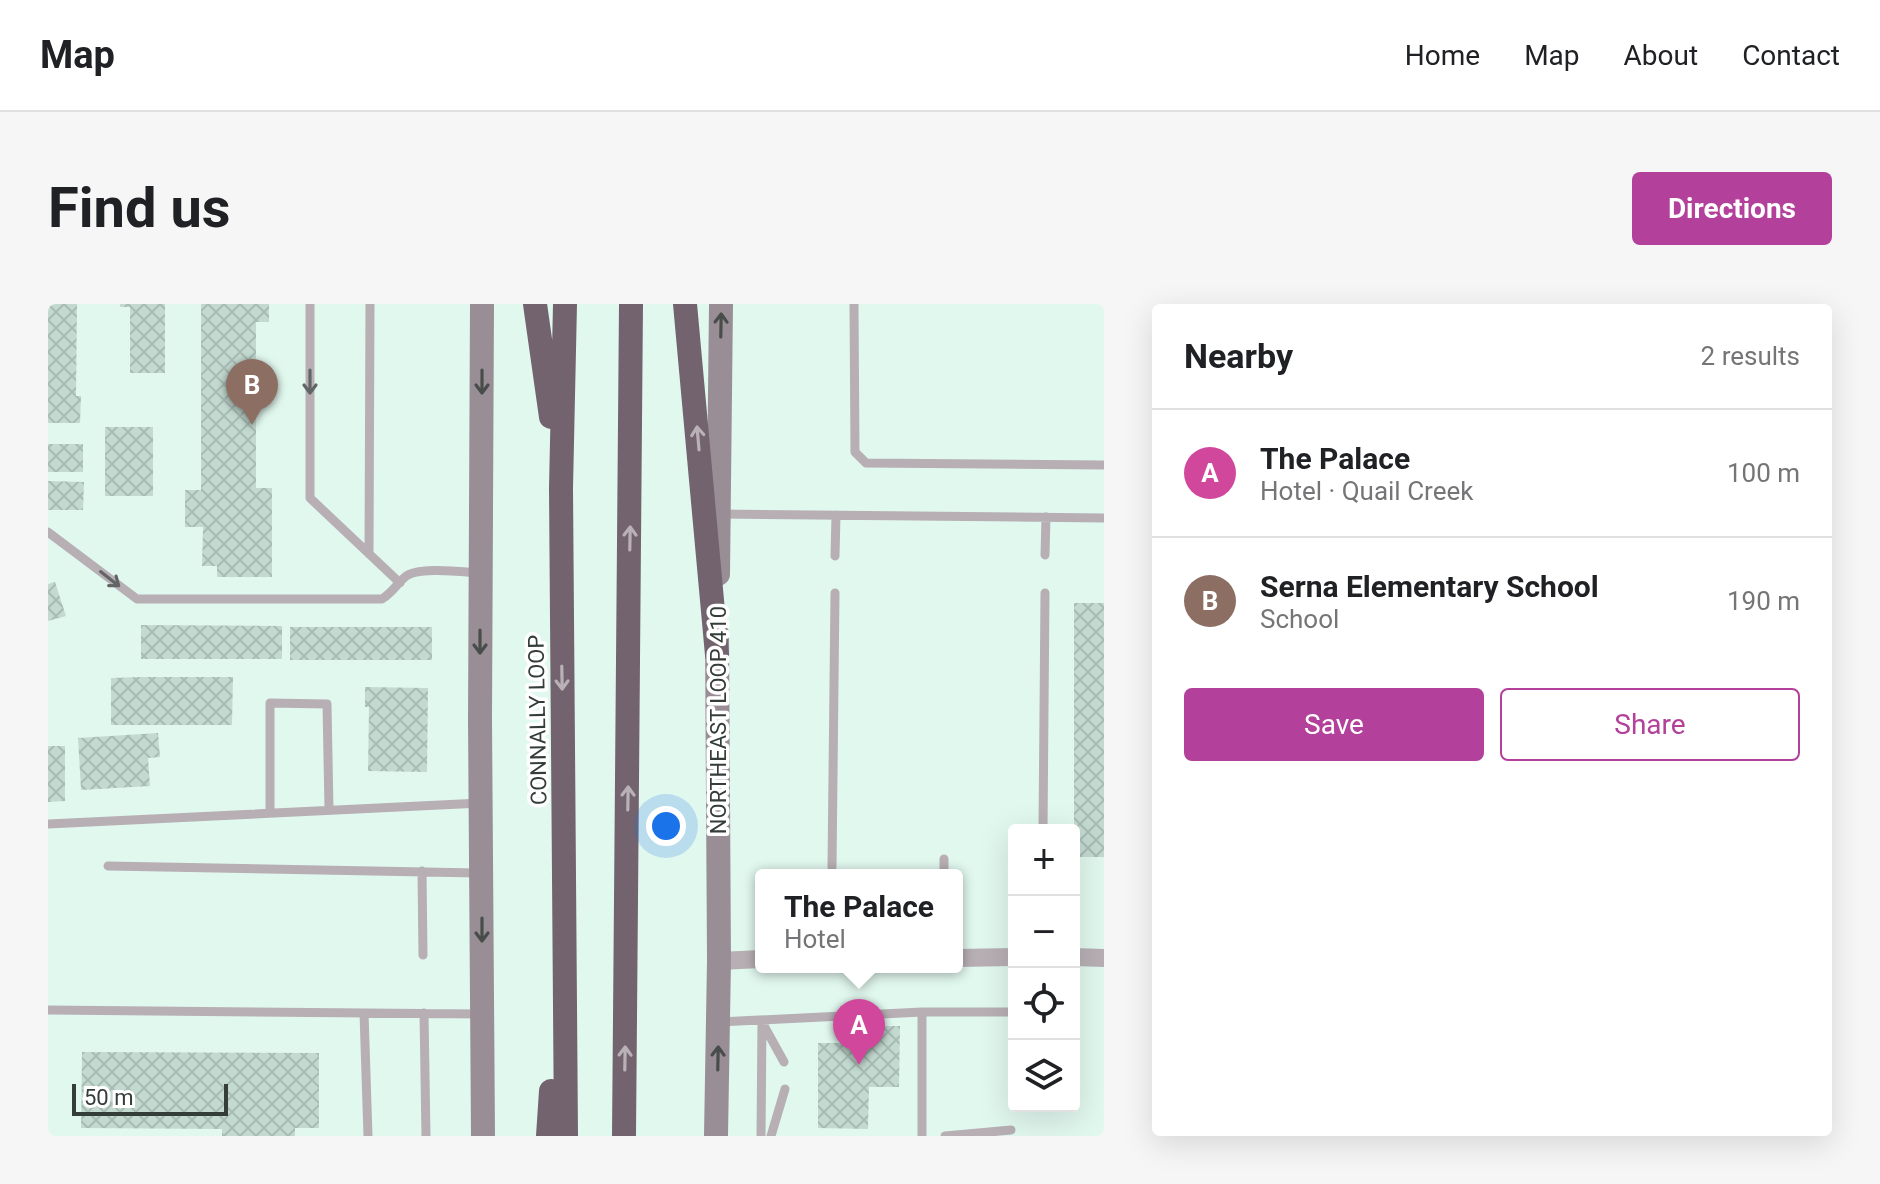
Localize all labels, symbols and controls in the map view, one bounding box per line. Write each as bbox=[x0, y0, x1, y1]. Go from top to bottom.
text: Map bbox=[40, 33, 115, 77]
text: Home bbox=[1405, 39, 1480, 72]
text: Map bbox=[1524, 39, 1580, 72]
text: About bbox=[1624, 39, 1698, 72]
text: Contact bbox=[1742, 39, 1840, 72]
button: Directions bbox=[1632, 172, 1832, 245]
text: Find us bbox=[48, 175, 231, 241]
one-way arrow bbox=[713, 312, 729, 339]
text: Nearby bbox=[1184, 336, 1293, 376]
text: 2 results bbox=[1701, 341, 1800, 371]
pin: B bbox=[226, 359, 278, 425]
one-way arrow bbox=[302, 368, 318, 395]
one-way arrow bbox=[474, 368, 490, 395]
one-way arrow bbox=[690, 425, 705, 452]
text: The Palace bbox=[1260, 441, 1410, 476]
text: A bbox=[1201, 458, 1219, 488]
text: 100 m bbox=[1727, 458, 1800, 488]
text: Hotel · Quail Creek bbox=[1260, 476, 1473, 506]
one-way arrow bbox=[622, 525, 638, 552]
text: Serna Elementary School bbox=[1260, 569, 1599, 604]
one-way arrow bbox=[99, 571, 120, 588]
text: B bbox=[1202, 586, 1218, 616]
text: 190 m bbox=[1727, 586, 1800, 616]
text: School bbox=[1260, 604, 1339, 634]
street label: NORTHEAST LOOP 410 bbox=[706, 606, 731, 834]
one-way arrow bbox=[472, 628, 488, 655]
street label: CONNALLY LOOP bbox=[524, 634, 551, 805]
one-way arrow bbox=[555, 664, 570, 691]
button: Save bbox=[1184, 688, 1484, 761]
button: Share bbox=[1500, 688, 1800, 761]
one-way arrow bbox=[620, 785, 635, 812]
your location bbox=[646, 806, 686, 846]
map controls bbox=[1008, 824, 1080, 1112]
button: + bbox=[1008, 824, 1080, 896]
popup bbox=[755, 869, 963, 973]
text: The Palace bbox=[784, 889, 934, 924]
button: − bbox=[1008, 896, 1080, 968]
one-way arrow bbox=[474, 916, 490, 943]
text: Hotel bbox=[784, 924, 846, 954]
button: locate bbox=[1008, 968, 1080, 1040]
pin: A bbox=[833, 999, 885, 1065]
button: layers bbox=[1008, 1040, 1080, 1112]
one-way arrow bbox=[617, 1045, 633, 1072]
one-way arrow bbox=[710, 1045, 725, 1072]
scale bar bbox=[72, 1080, 228, 1116]
text: 50 m bbox=[84, 1085, 133, 1110]

